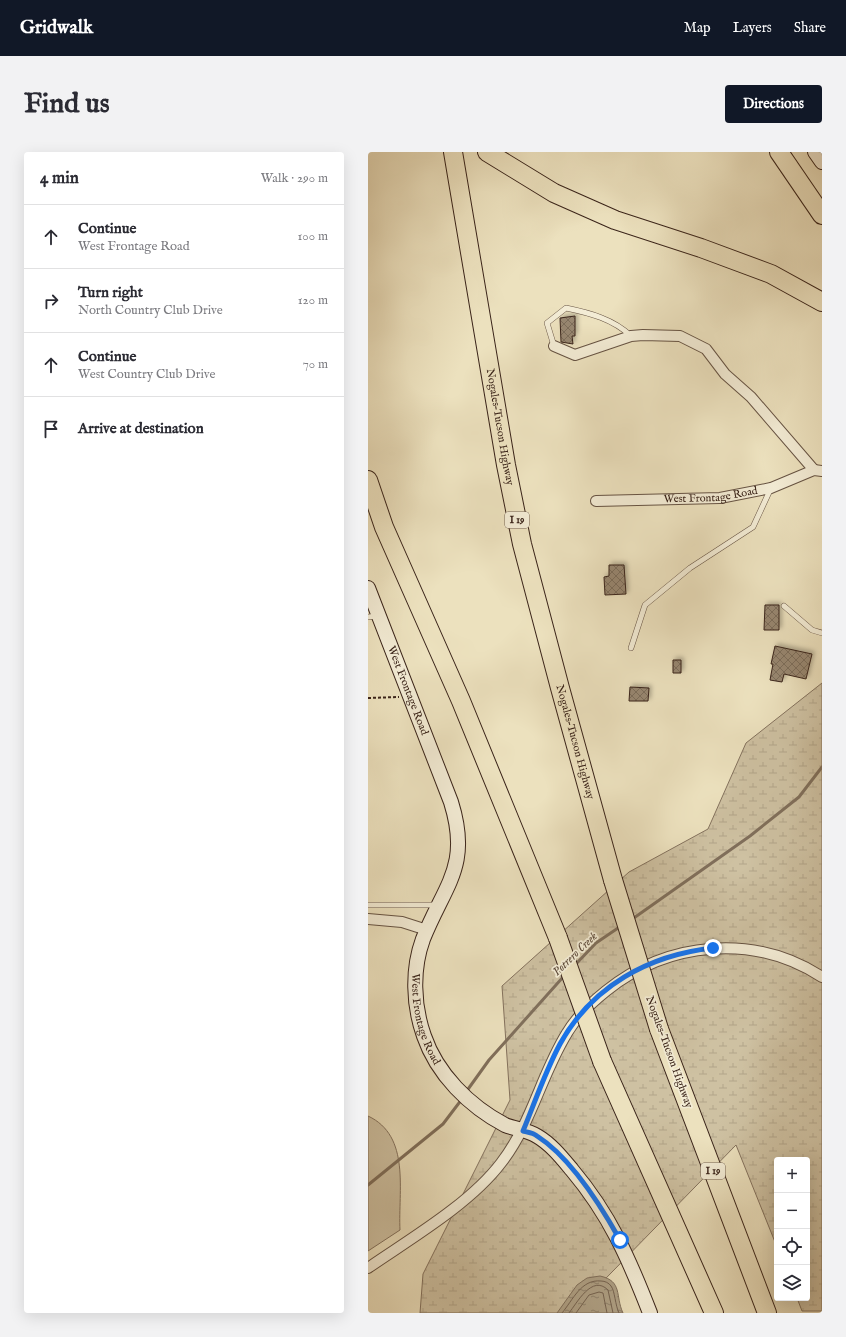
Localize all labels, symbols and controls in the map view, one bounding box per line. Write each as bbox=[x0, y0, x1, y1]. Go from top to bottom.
text: Gridwalk bbox=[20, 16, 93, 40]
text: Map bbox=[684, 19, 711, 37]
text: Layers bbox=[733, 19, 772, 37]
text: Share bbox=[794, 19, 826, 37]
button: Directions bbox=[725, 85, 822, 123]
text: Find us bbox=[24, 87, 110, 122]
text: 4 min bbox=[40, 168, 79, 189]
text: Walk · 290 m bbox=[261, 170, 328, 187]
text: Continue bbox=[78, 219, 136, 238]
icon: ahead bbox=[40, 226, 62, 248]
text: 100 m bbox=[298, 228, 328, 245]
text: West Frontage Road bbox=[78, 238, 190, 255]
text: Turn right bbox=[78, 283, 143, 302]
icon: right bbox=[40, 290, 62, 312]
text: 120 m bbox=[298, 292, 328, 309]
text: North Country Club Drive bbox=[78, 302, 223, 319]
text: Continue bbox=[78, 347, 136, 366]
icon: ahead bbox=[40, 354, 62, 376]
text: 70 m bbox=[303, 356, 328, 373]
text: West Country Club Drive bbox=[78, 366, 216, 383]
street label: Nogales–Tucson Highway bbox=[483, 368, 517, 487]
icon: arrive bbox=[40, 418, 62, 440]
text: Arrive at destination bbox=[78, 419, 204, 438]
street label: West Frontage Road bbox=[664, 484, 759, 506]
road number: I 19 bbox=[505, 512, 529, 528]
street label: West Frontage Road bbox=[384, 644, 431, 737]
street label: Nogales–Tucson Highway bbox=[552, 683, 598, 801]
water label: Potrero Creek bbox=[549, 929, 601, 979]
route end bbox=[704, 939, 722, 957]
street label: West Frontage Road bbox=[408, 973, 444, 1068]
street label: Nogales–Tucson Highway bbox=[642, 994, 696, 1110]
map controls bbox=[774, 1157, 810, 1301]
button: + bbox=[774, 1157, 810, 1193]
road number: I 19 bbox=[701, 1163, 725, 1179]
button: − bbox=[774, 1193, 810, 1229]
button: locate bbox=[774, 1229, 810, 1265]
route start bbox=[611, 1231, 629, 1249]
button: layers bbox=[774, 1265, 810, 1301]

